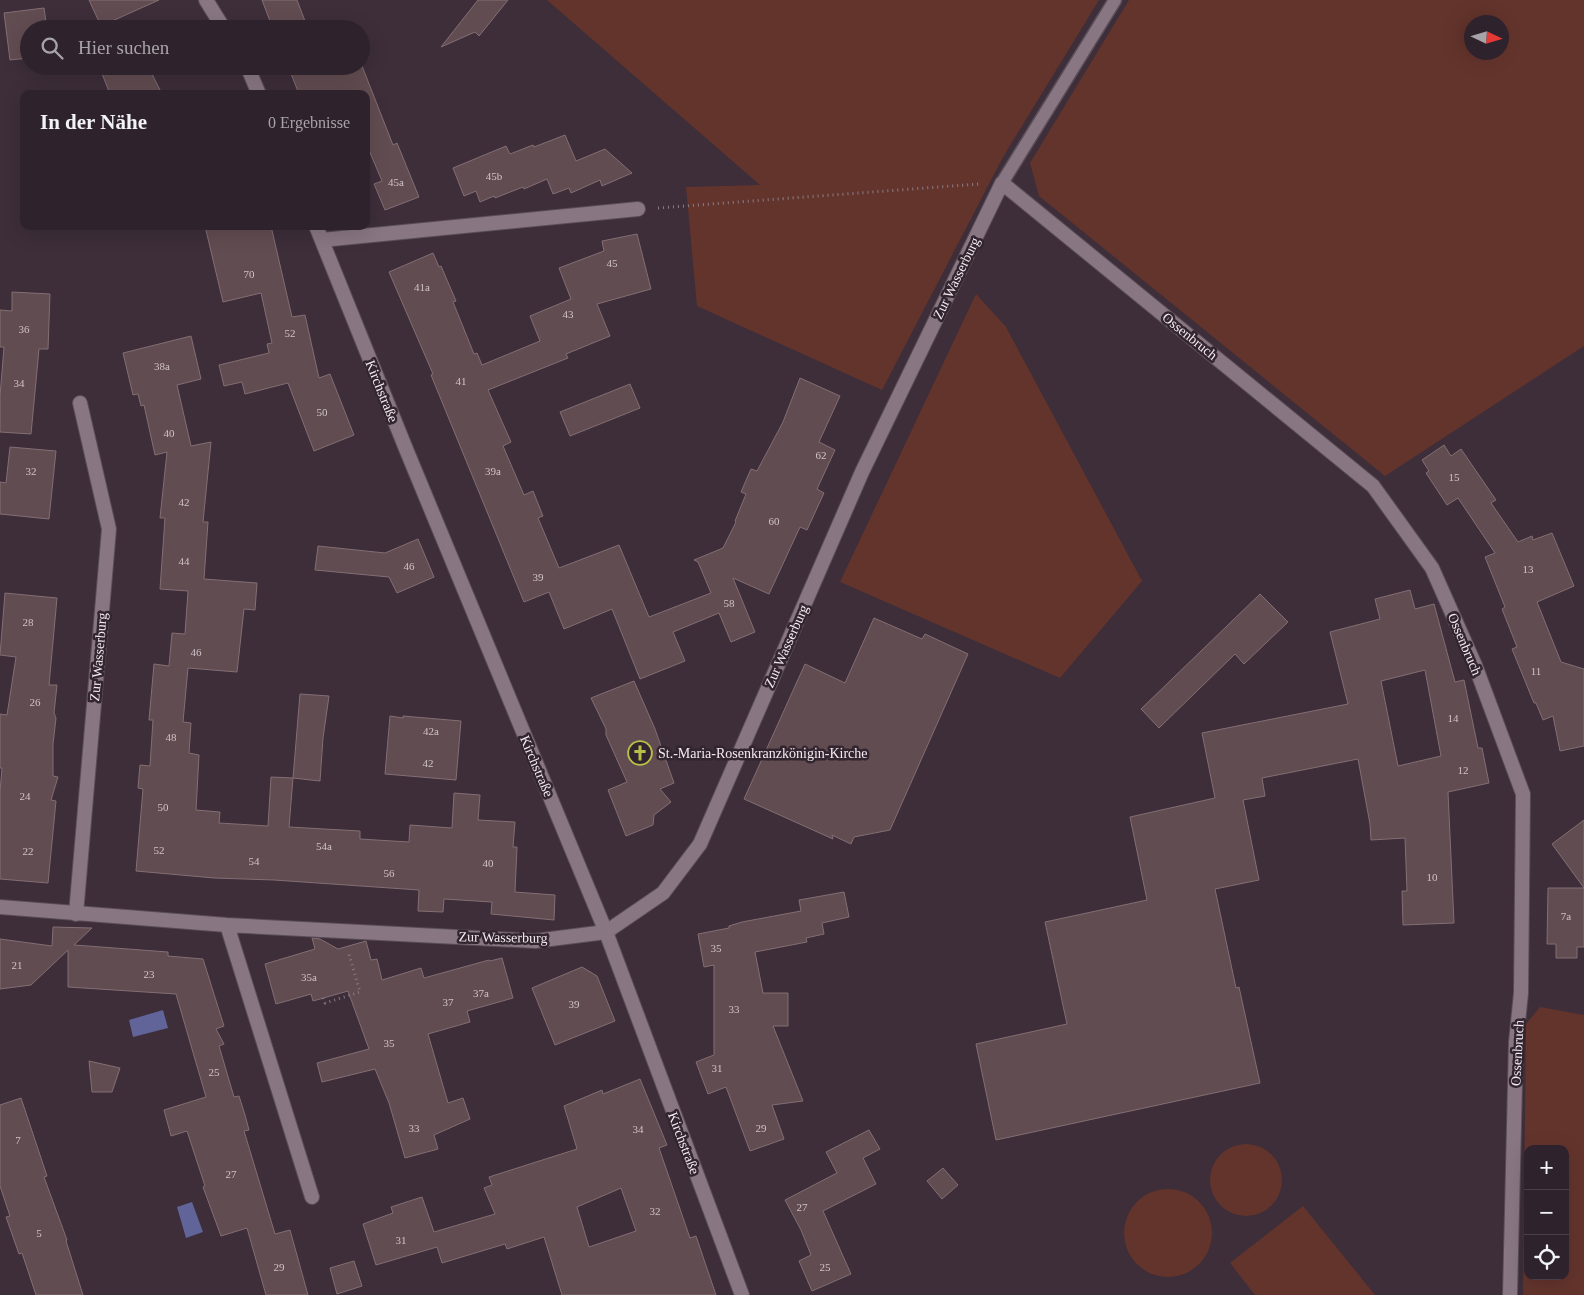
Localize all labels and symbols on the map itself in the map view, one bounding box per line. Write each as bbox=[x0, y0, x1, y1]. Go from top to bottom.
north arrow bbox=[1464, 15, 1509, 60]
house number: 45b bbox=[486, 170, 503, 182]
house number: 45a bbox=[388, 176, 404, 188]
street label: Zur Wasserburg bbox=[930, 235, 983, 321]
house number: 45 bbox=[607, 257, 618, 269]
house number: 70 bbox=[244, 268, 255, 280]
house number: 41a bbox=[414, 281, 430, 293]
house number: 43 bbox=[563, 308, 574, 320]
street label: Ossenbruch bbox=[1159, 310, 1220, 363]
house number: 36 bbox=[19, 323, 30, 335]
house number: 52 bbox=[285, 327, 296, 339]
street label: Kirchstraße bbox=[362, 358, 401, 424]
house number: 38a bbox=[154, 360, 170, 372]
house number: 41 bbox=[456, 375, 467, 387]
house number: 34 bbox=[14, 377, 25, 389]
house number: 50 bbox=[317, 406, 328, 418]
house number: 40 bbox=[164, 427, 175, 439]
house number: 62 bbox=[816, 449, 827, 461]
house number: 32 bbox=[26, 465, 37, 477]
house number: 39a bbox=[485, 465, 501, 477]
house number: 15 bbox=[1449, 471, 1460, 483]
house number: 42 bbox=[179, 496, 190, 508]
house number: 60 bbox=[769, 515, 780, 527]
house number: 44 bbox=[179, 555, 190, 567]
house number: 46 bbox=[404, 560, 415, 572]
house number: 13 bbox=[1523, 563, 1534, 575]
house number: 39 bbox=[533, 571, 544, 583]
house number: 58 bbox=[724, 597, 735, 609]
street label: Zur Wasserburg bbox=[762, 603, 811, 690]
street label: Ossenbruch bbox=[1445, 611, 1484, 678]
street label: Zur Wasserburg bbox=[87, 612, 110, 702]
house number: 28 bbox=[23, 616, 34, 628]
house number: 46 bbox=[191, 646, 202, 658]
house number: 11 bbox=[1531, 665, 1541, 677]
house number: 26 bbox=[30, 696, 41, 708]
house number: 14 bbox=[1448, 712, 1459, 724]
house number: 42a bbox=[423, 725, 439, 737]
house number: 48 bbox=[166, 731, 177, 743]
street label: Kirchstraße bbox=[517, 733, 556, 799]
church icon: St.-Maria-Rosenkranzkönigin-Kirche bbox=[627, 740, 653, 766]
place label: St.-Maria-Rosenkranzkönigin-Kirche bbox=[658, 746, 868, 761]
house number: 42 bbox=[423, 757, 434, 769]
house number: 12 bbox=[1458, 764, 1469, 776]
house number: 24 bbox=[20, 790, 31, 802]
house number: 50 bbox=[158, 801, 169, 813]
house number: 54a bbox=[316, 840, 332, 852]
house number: 52 bbox=[154, 844, 165, 856]
house number: 22 bbox=[23, 845, 34, 857]
house number: 54 bbox=[249, 855, 260, 867]
house number: 40 bbox=[483, 857, 494, 869]
house number: 56 bbox=[384, 867, 395, 879]
house number: 10 bbox=[1427, 871, 1438, 883]
house number: 7a bbox=[1561, 910, 1571, 922]
street label: Zur Wasserburg bbox=[458, 929, 548, 946]
house number: 35 bbox=[711, 942, 722, 954]
house number: 21 bbox=[12, 959, 23, 971]
house number: 23 bbox=[144, 968, 155, 980]
house number: 35a bbox=[301, 971, 317, 983]
house number: 37a bbox=[473, 987, 489, 999]
house number: 37 bbox=[443, 996, 454, 1008]
house number: 39 bbox=[569, 998, 580, 1010]
house number: 33 bbox=[729, 1003, 740, 1015]
street label: Ossenbruch bbox=[1508, 1020, 1527, 1086]
house number: 35 bbox=[384, 1037, 395, 1049]
house number: 31 bbox=[712, 1062, 723, 1074]
house number: 25 bbox=[209, 1066, 220, 1078]
street label: Kirchstraße bbox=[665, 1110, 702, 1176]
house number: 33 bbox=[409, 1122, 420, 1134]
house number: 29 bbox=[756, 1122, 767, 1134]
house number: 34 bbox=[633, 1123, 644, 1135]
house number: 7 bbox=[15, 1134, 21, 1146]
house number: 27 bbox=[226, 1168, 237, 1180]
house number: 27 bbox=[797, 1201, 808, 1213]
house number: 32 bbox=[650, 1205, 661, 1217]
house number: 5 bbox=[36, 1227, 42, 1239]
house number: 31 bbox=[396, 1234, 407, 1246]
house number: 29 bbox=[274, 1261, 285, 1273]
house number: 25 bbox=[820, 1261, 831, 1273]

